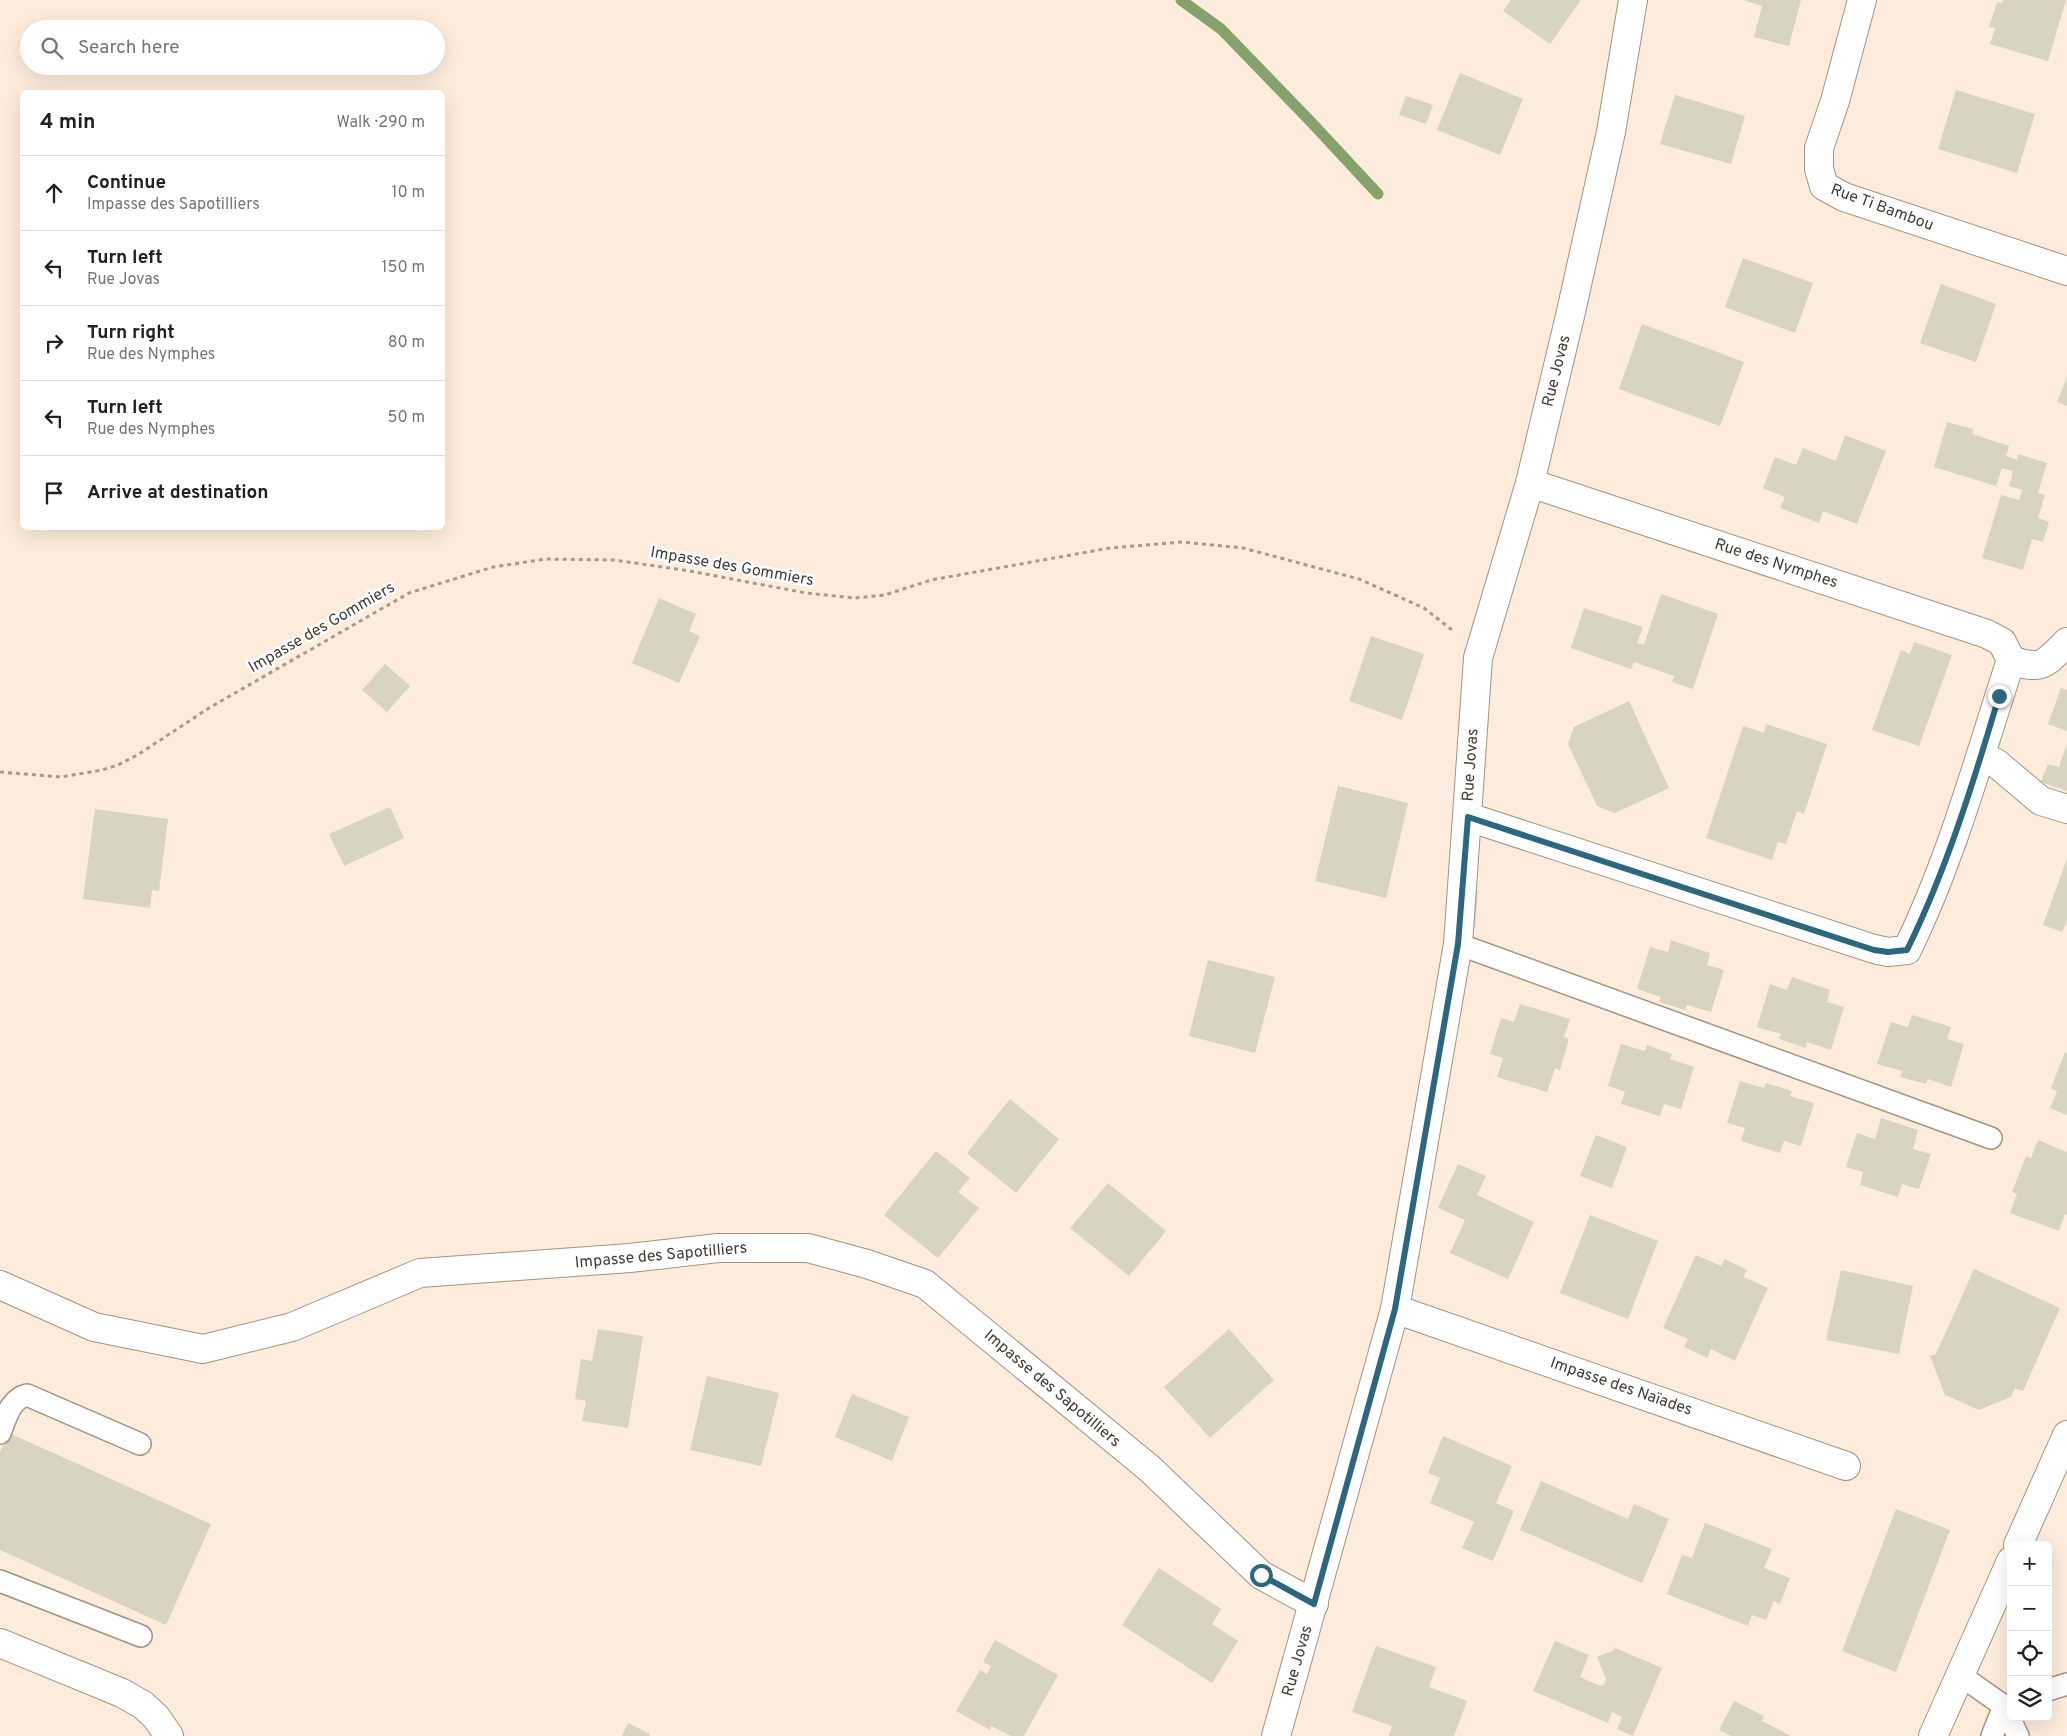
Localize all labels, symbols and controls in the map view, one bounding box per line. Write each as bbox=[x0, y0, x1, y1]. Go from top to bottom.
search box bbox=[20, 20, 445, 75]
icon: search bbox=[38, 34, 66, 62]
text: Search here bbox=[78, 36, 180, 60]
text: 4 min bbox=[40, 109, 96, 136]
text: Walk · 290 m bbox=[337, 113, 425, 133]
text: Continue bbox=[87, 171, 166, 195]
icon: ahead bbox=[40, 179, 68, 207]
street label: Rue Ti Bambou bbox=[1828, 180, 1936, 236]
text: 10 m bbox=[391, 183, 425, 203]
text: Impasse des Sapotilliers bbox=[87, 195, 260, 215]
text: Turn left bbox=[87, 246, 163, 270]
icon: left bbox=[40, 254, 68, 282]
text: 150 m bbox=[382, 258, 425, 278]
text: Rue Jovas bbox=[87, 270, 160, 290]
text: Turn right bbox=[87, 321, 175, 345]
icon: right bbox=[40, 329, 68, 357]
text: 80 m bbox=[388, 333, 425, 353]
street label: Rue Jovas bbox=[1538, 333, 1576, 409]
text: Rue des Nymphes bbox=[87, 345, 215, 365]
text: Turn left bbox=[87, 396, 163, 420]
icon: left bbox=[40, 404, 68, 432]
text: 50 m bbox=[388, 408, 425, 428]
text: Rue des Nymphes bbox=[87, 420, 215, 440]
icon: arrive bbox=[40, 479, 68, 507]
text: Arrive at destination bbox=[87, 481, 268, 505]
street label: Rue des Nymphes bbox=[1712, 535, 1840, 593]
street label: Impasse des Gommiers bbox=[649, 543, 815, 591]
street label: Impasse des Gommiers bbox=[245, 578, 399, 678]
route end bbox=[1988, 685, 2011, 708]
street label: Rue Jovas bbox=[1458, 728, 1484, 802]
street label: Impasse des Sapotilliers bbox=[574, 1239, 748, 1273]
street label: Impasse des Sapotilliers bbox=[979, 1326, 1125, 1452]
street label: Impasse des Naïades bbox=[1547, 1353, 1695, 1421]
map controls bbox=[2007, 1541, 2052, 1721]
button: + bbox=[2007, 1541, 2052, 1586]
route start bbox=[1250, 1564, 1273, 1587]
button: − bbox=[2007, 1586, 2052, 1631]
street label: Rue Jovas bbox=[1278, 1623, 1318, 1699]
button: locate bbox=[2007, 1631, 2052, 1676]
button: layers bbox=[2007, 1676, 2052, 1721]

